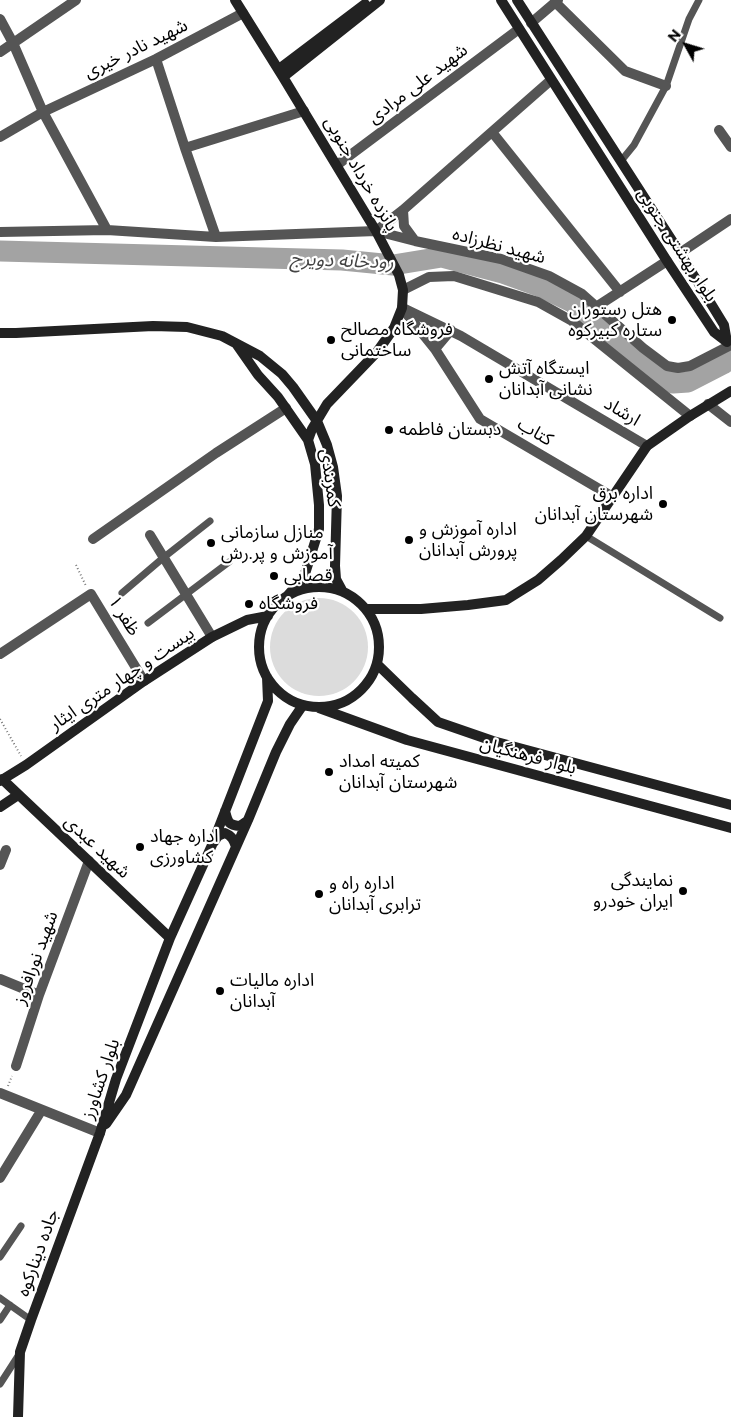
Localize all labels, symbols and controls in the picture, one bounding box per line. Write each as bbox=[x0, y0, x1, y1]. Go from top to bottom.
street label: شهید نادر خیری bbox=[81, 15, 191, 83]
north arrow bbox=[661, 20, 711, 70]
text: N bbox=[664, 26, 685, 46]
street label: شهید علی مرادی bbox=[364, 39, 472, 129]
street label: پانزده خرداد جنوبی bbox=[319, 113, 403, 235]
street label: بلوار بهشتی جنوبی bbox=[632, 184, 722, 306]
street label: شهید نظرزاده bbox=[450, 223, 548, 269]
water label: رودخانه دویرج bbox=[290, 248, 394, 274]
place label: هتل رستوران ستاره کبیرکوه bbox=[568, 299, 662, 342]
marker: هتل رستوران ستاره کبیرکوه bbox=[666, 314, 678, 326]
place label: فروشگاه مصالح ساختمانی bbox=[341, 319, 453, 362]
marker: فروشگاه مصالح ساختمانی bbox=[325, 334, 337, 346]
place label: ایستگاه آتش نشانی آبدانان bbox=[499, 358, 593, 400]
marker: ایستگاه آتش نشانی آبدانان bbox=[483, 373, 495, 385]
street label: ارشاد bbox=[600, 393, 644, 431]
street label: کتاب bbox=[513, 413, 557, 451]
place label: دبستان فاطمه bbox=[399, 419, 501, 441]
marker: دبستان فاطمه bbox=[383, 424, 395, 436]
street label: کمربندی bbox=[315, 447, 345, 509]
place label: اداره برق شهرستان آبدانان bbox=[535, 483, 653, 526]
marker: اداره برق شهرستان آبدانان bbox=[657, 498, 669, 510]
place label: اداره آموزش و پرورش آبدانان bbox=[419, 519, 517, 562]
place label: منازل سازمانی آموزش و پر.رش bbox=[221, 522, 333, 564]
marker: اداره آموزش و پرورش آبدانان bbox=[403, 534, 415, 546]
marker: منازل سازمانی آموزش و پر.رش bbox=[205, 537, 217, 549]
place label: قصابی bbox=[284, 565, 332, 587]
marker: قصابی bbox=[268, 570, 280, 582]
street label: ظفر ۱ bbox=[103, 592, 145, 640]
place label: فروشگاه bbox=[259, 593, 318, 615]
marker: فروشگاه bbox=[243, 598, 255, 610]
street label: بیست و چهار متری ایثار bbox=[45, 622, 199, 736]
street label: بلوار فرهنگیان bbox=[478, 733, 578, 779]
place label: کمیته امداد شهرستان آبدانان bbox=[339, 751, 457, 794]
marker: کمیته امداد شهرستان آبدانان bbox=[323, 766, 335, 778]
street label: شهید عبدی bbox=[59, 811, 135, 883]
place label: اداره جهاد کشاورزی bbox=[150, 826, 219, 869]
marker: اداره جهاد کشاورزی bbox=[134, 841, 146, 853]
place label: نمایندگی ایران خودرو bbox=[593, 870, 673, 912]
place label: اداره راه و ترابری آبدانان bbox=[329, 873, 421, 916]
marker: نمایندگی ایران خودرو bbox=[677, 885, 689, 897]
marker: اداره راه و ترابری آبدانان bbox=[313, 888, 325, 900]
street label: شهید نورافروز bbox=[9, 908, 63, 1008]
place label: اداره مالیات آبدانان bbox=[230, 970, 314, 1012]
marker: اداره مالیات آبدانان bbox=[214, 985, 226, 997]
street label: بلوار کشاورز bbox=[77, 1036, 125, 1122]
street label: جاده دینارکوه bbox=[12, 1207, 64, 1299]

